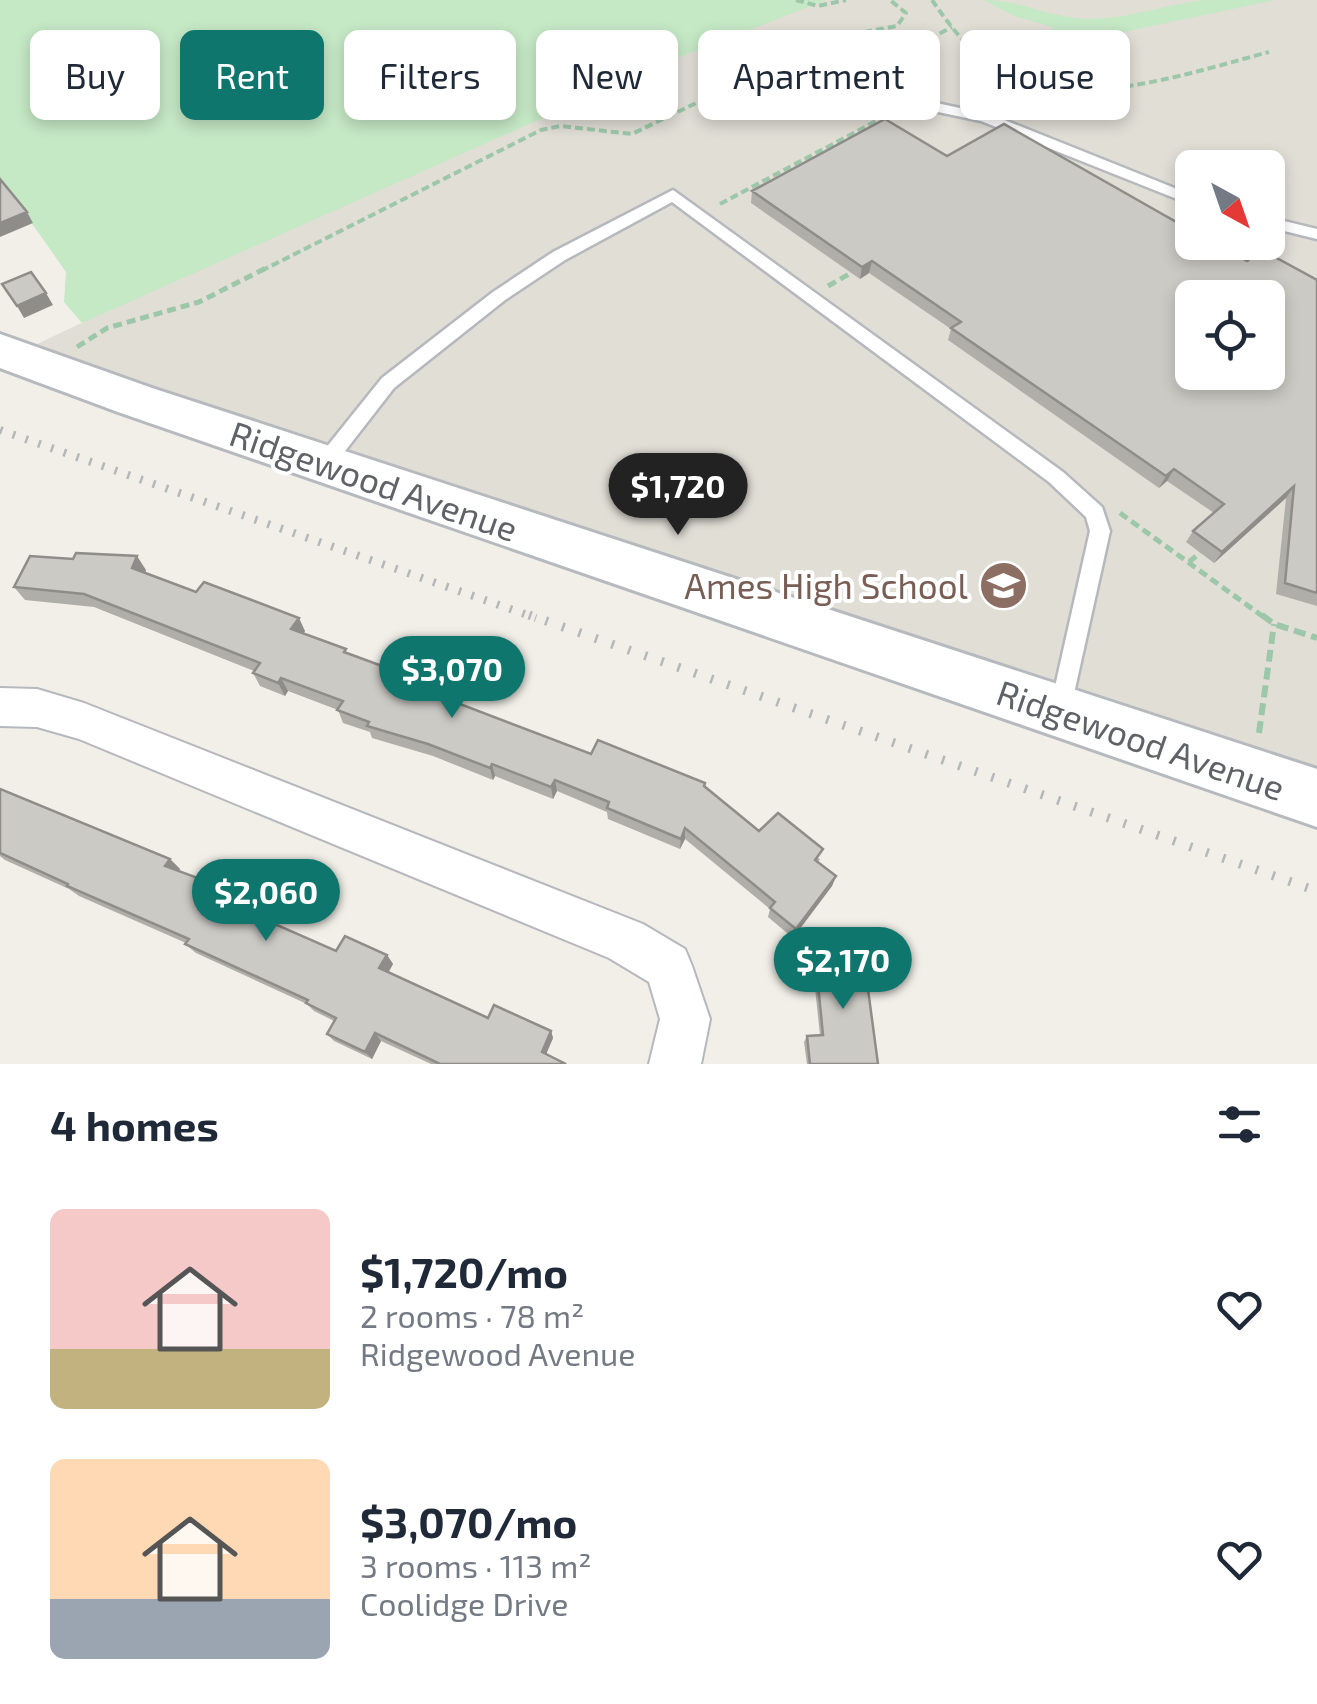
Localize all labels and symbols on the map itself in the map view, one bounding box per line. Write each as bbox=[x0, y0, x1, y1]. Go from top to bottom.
north arrow bbox=[1175, 150, 1285, 260]
street label: Ridgewood Avenue bbox=[225, 411, 523, 549]
pin: $1,720 bbox=[597, 453, 759, 538]
school or university icon: Ames High School bbox=[977, 559, 1029, 611]
place label: Ames High School bbox=[684, 564, 969, 606]
pin: $3,070 bbox=[371, 636, 533, 721]
street label: Ridgewood Avenue bbox=[992, 670, 1290, 808]
pin: $2,060 bbox=[185, 859, 347, 944]
pin: $2,170 bbox=[762, 927, 924, 1012]

